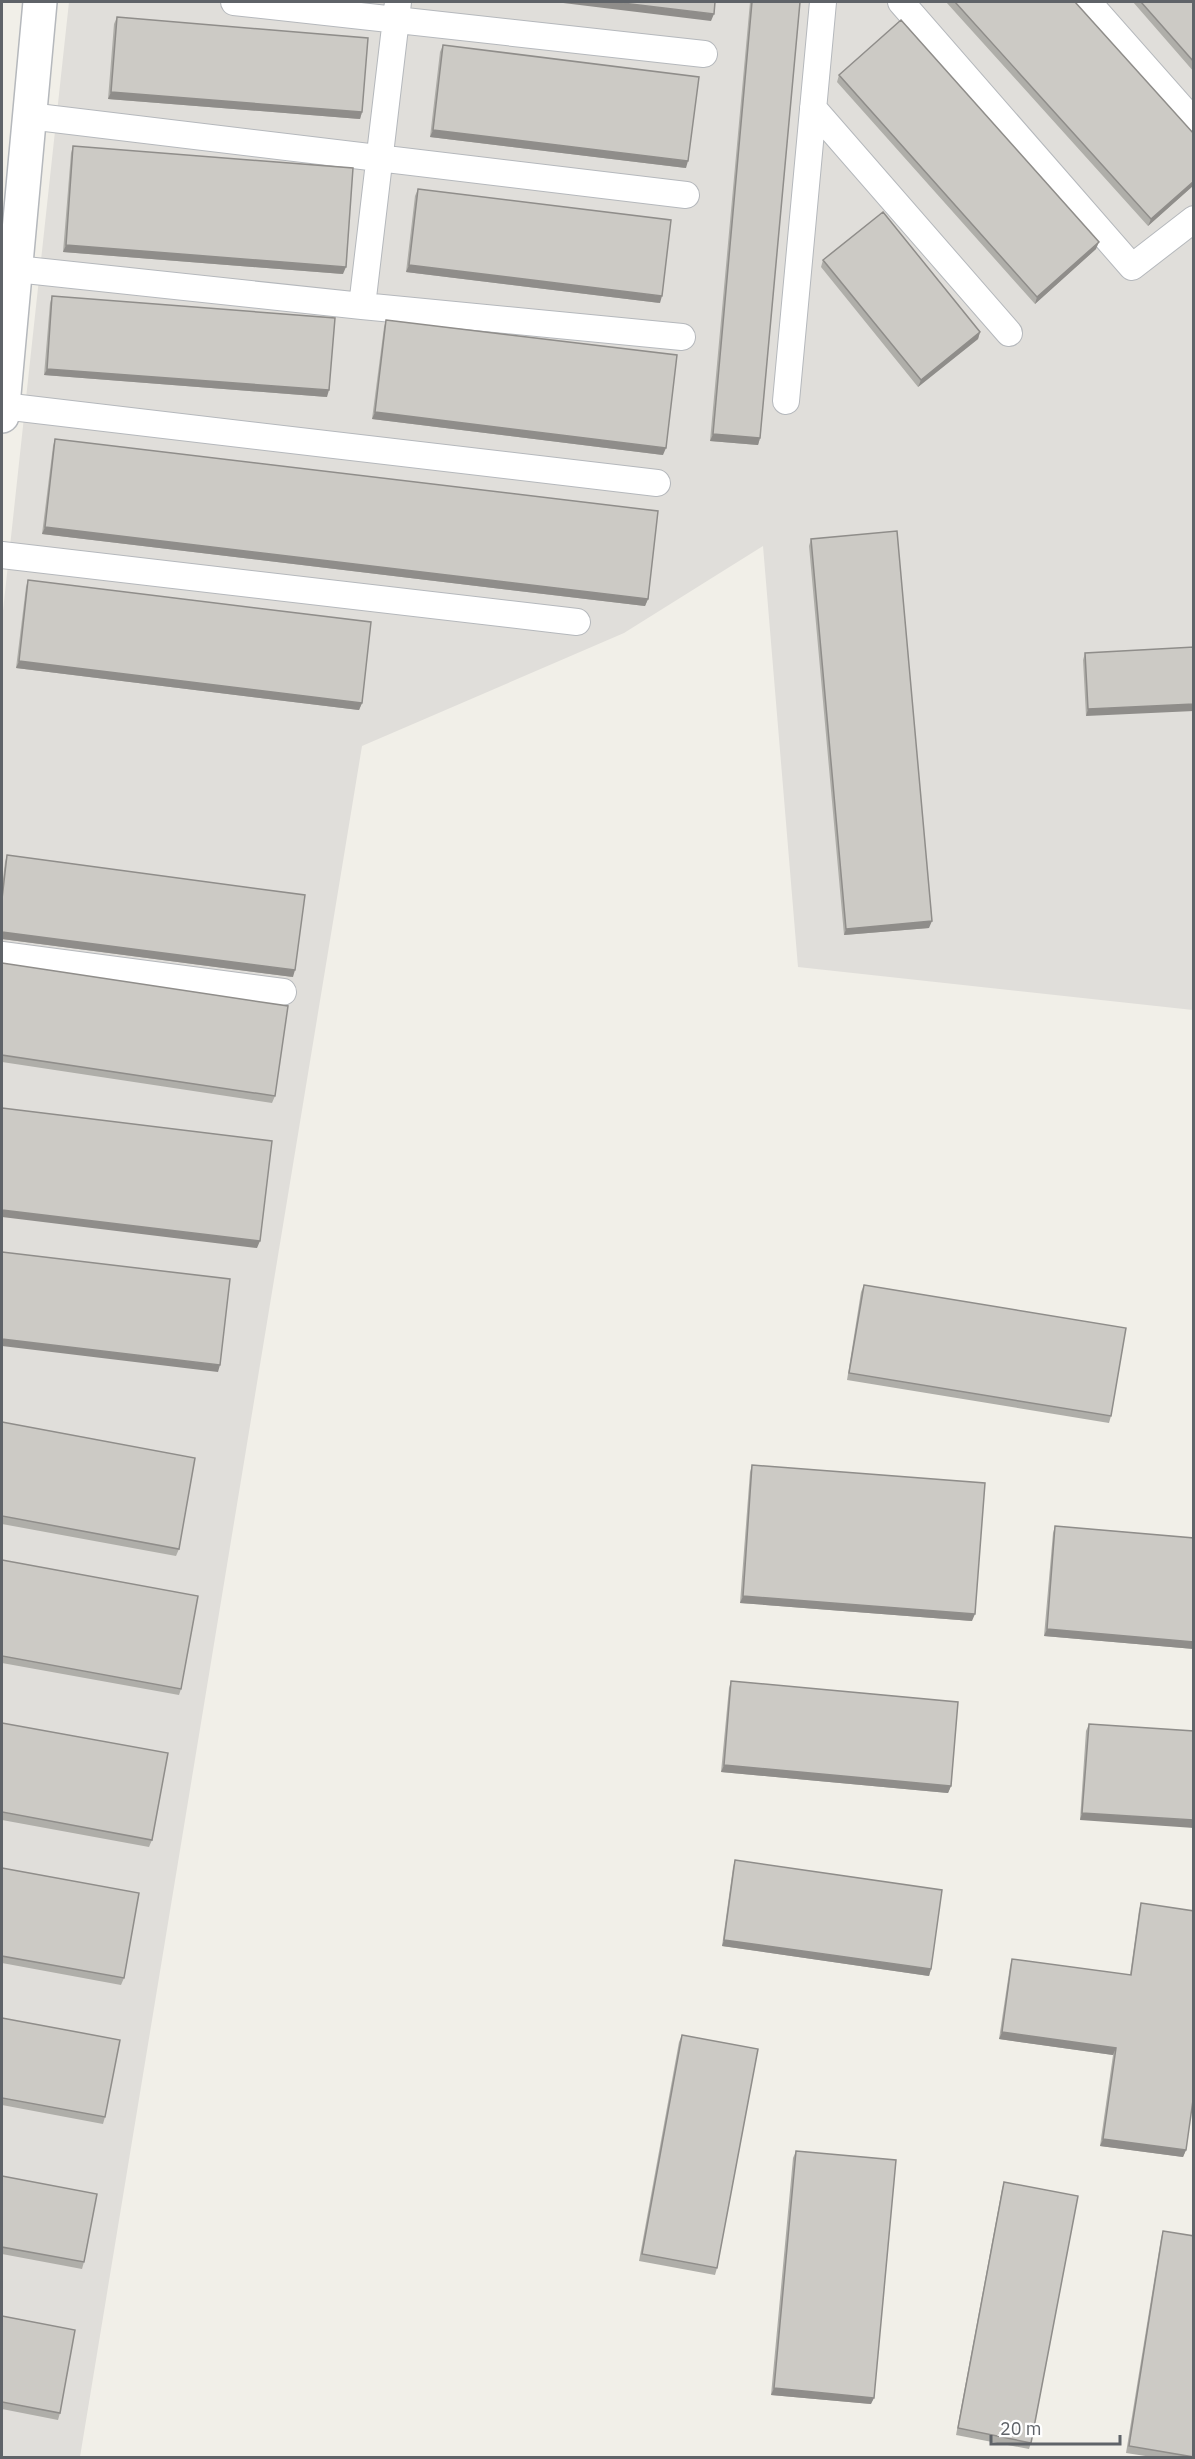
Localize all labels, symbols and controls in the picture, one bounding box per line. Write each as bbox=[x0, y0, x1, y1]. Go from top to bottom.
scale bar bbox=[991, 2408, 1120, 2446]
text: 20 m bbox=[1000, 2417, 1042, 2440]

